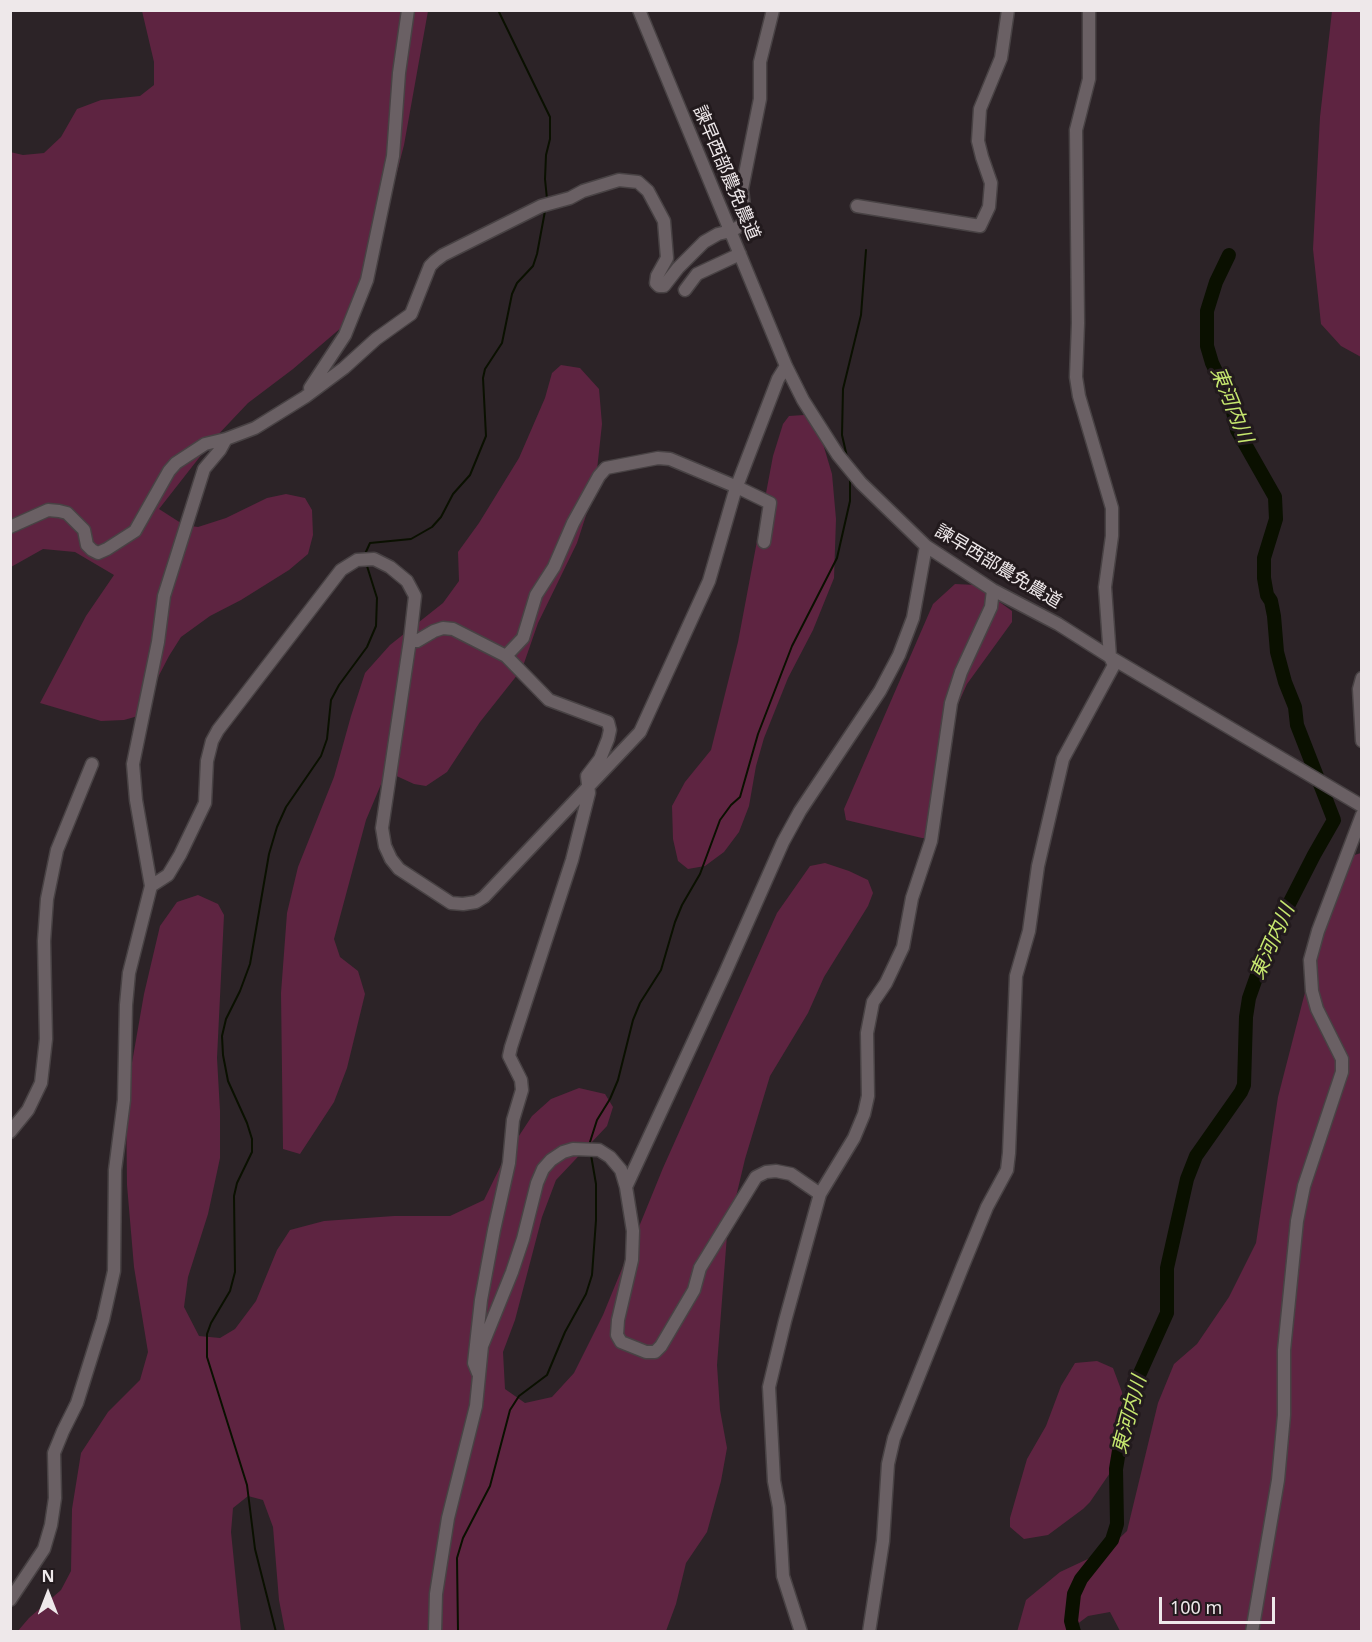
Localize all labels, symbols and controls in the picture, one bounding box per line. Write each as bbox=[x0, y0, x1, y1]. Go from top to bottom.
street label: 諫早西部農免農道 bbox=[688, 103, 764, 243]
water label: 東河内川 bbox=[1205, 363, 1257, 447]
street label: 諫早西部農免農道 bbox=[931, 521, 1065, 613]
water label: 東河内川 bbox=[1246, 901, 1300, 983]
water label: 東河内川 bbox=[1108, 1373, 1152, 1457]
north arrow bbox=[18, 1564, 78, 1624]
text: N bbox=[41, 1565, 55, 1587]
scale bar bbox=[1162, 1585, 1278, 1623]
text: 100 m bbox=[1170, 1595, 1222, 1619]

